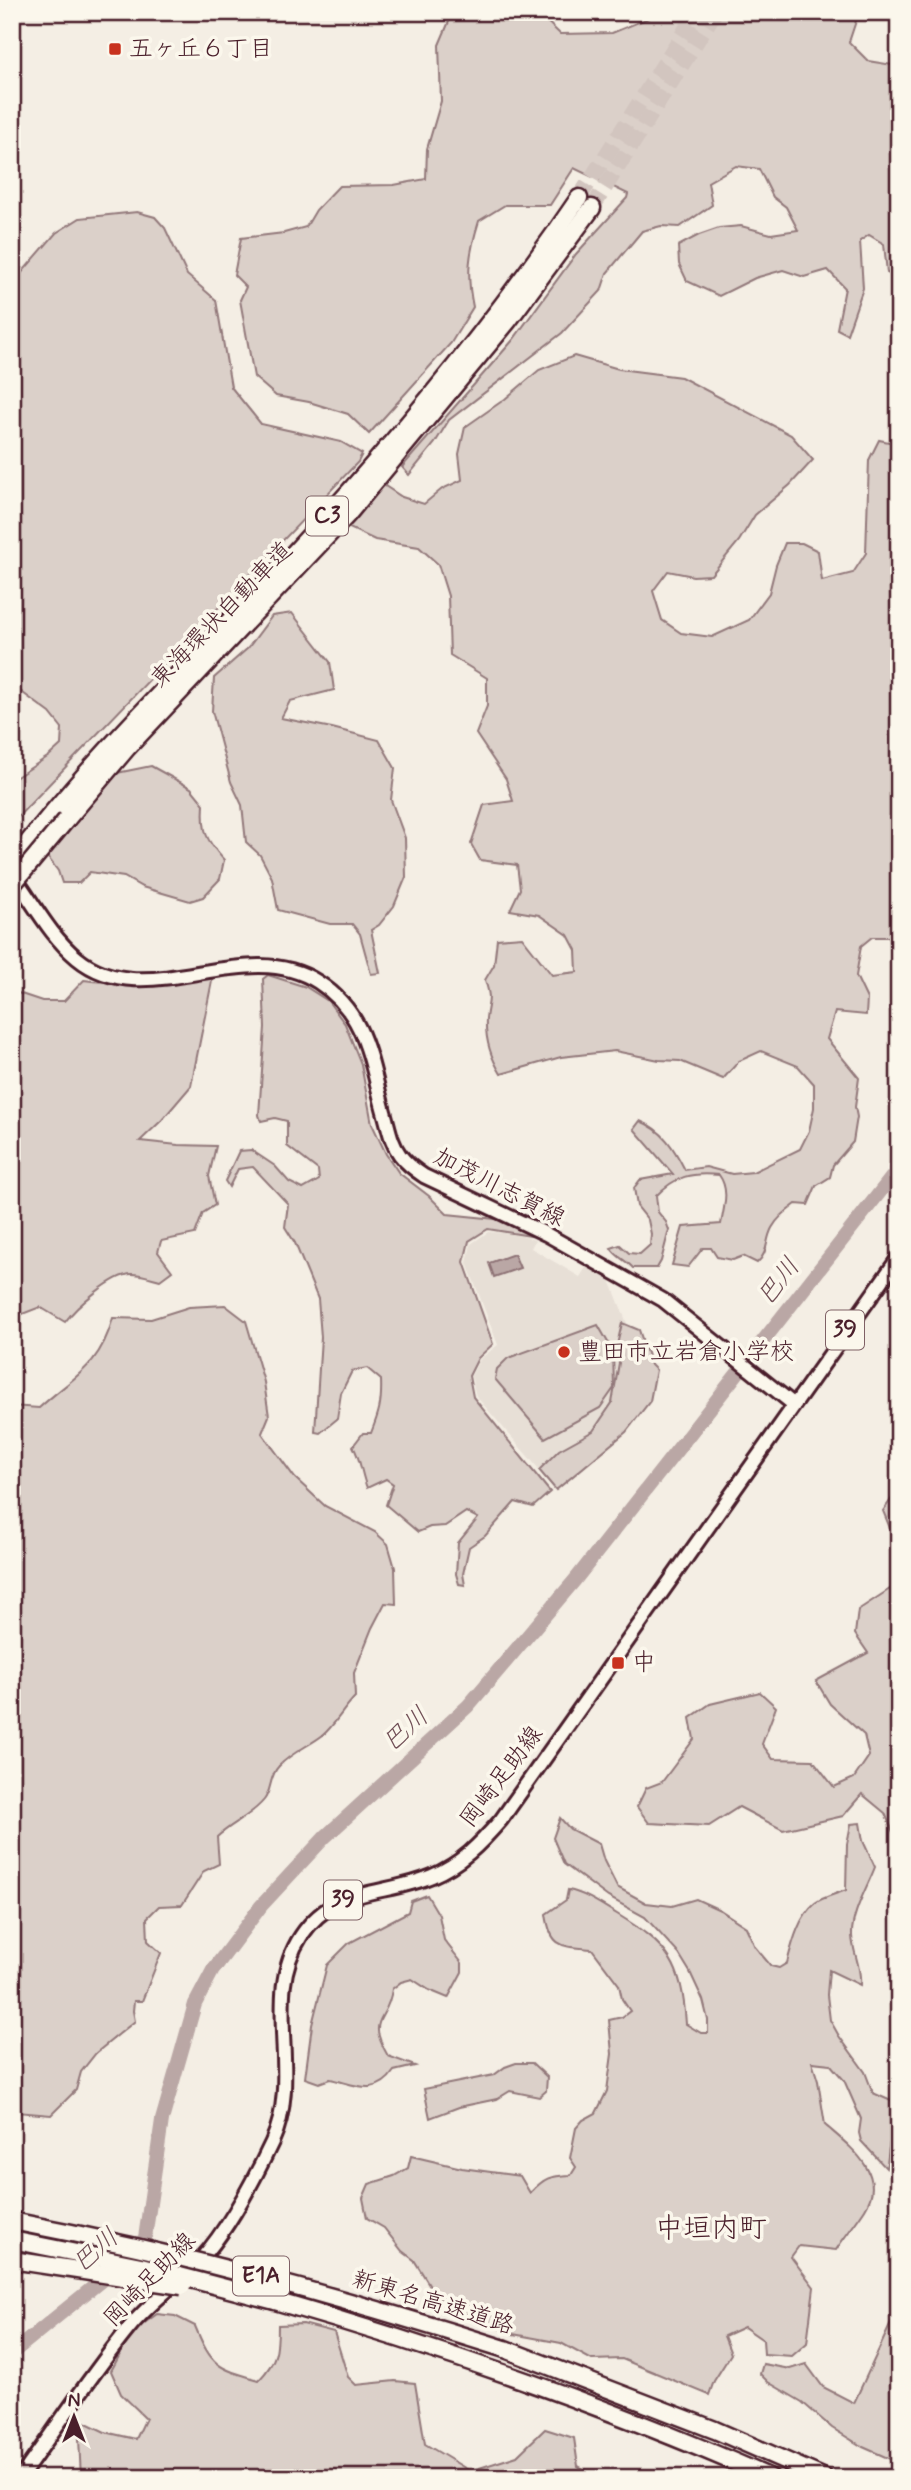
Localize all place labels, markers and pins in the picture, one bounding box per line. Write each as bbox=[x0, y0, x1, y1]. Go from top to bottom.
place label: 五ヶ丘６丁目 bbox=[129, 34, 273, 65]
marker: 五ヶ丘６丁目 bbox=[107, 41, 123, 57]
place label: 豊田市立岩倉小学校 bbox=[578, 1337, 794, 1368]
marker: 豊田市立岩倉小学校 bbox=[556, 1344, 572, 1360]
place label: 中 bbox=[632, 1648, 656, 1679]
marker: 中 bbox=[610, 1655, 626, 1671]

